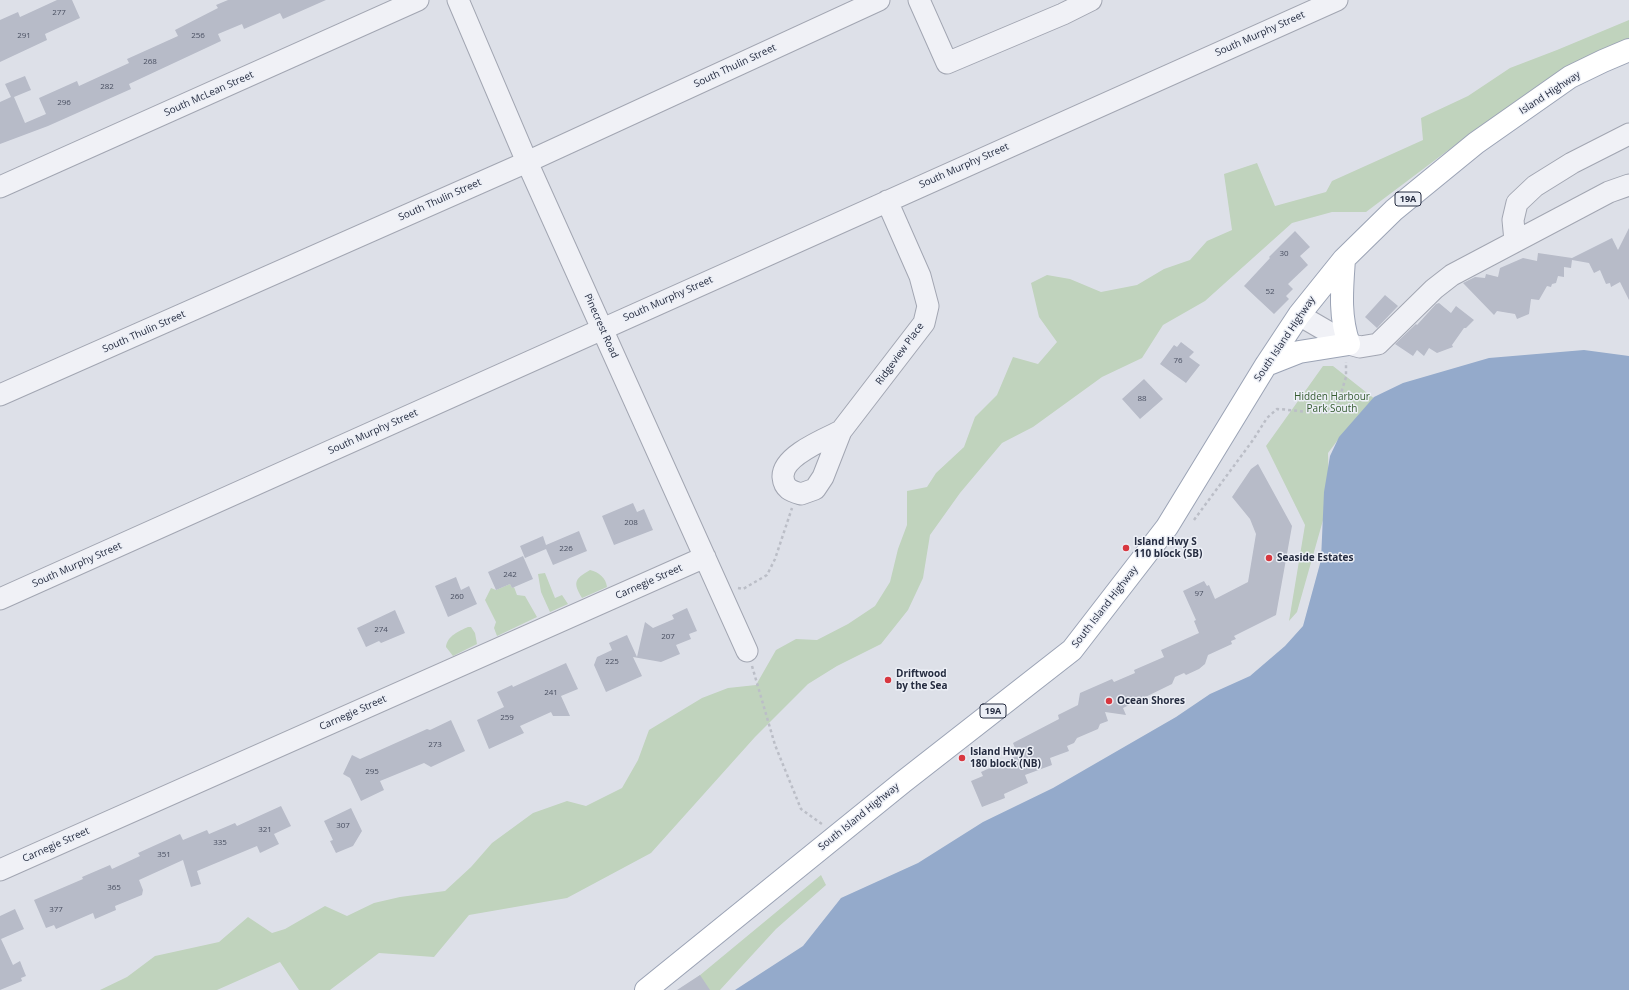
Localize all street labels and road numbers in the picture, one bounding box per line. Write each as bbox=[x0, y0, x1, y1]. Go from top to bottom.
street label: South Murphy Street bbox=[1213, 9, 1307, 59]
street label: South Thulin Street bbox=[692, 42, 778, 90]
street label: South McLean Street bbox=[162, 69, 256, 119]
street label: Island Highway bbox=[1517, 69, 1583, 117]
street label: South Murphy Street bbox=[917, 141, 1011, 191]
street label: South Thulin Street bbox=[397, 176, 483, 224]
road number: 19A bbox=[1395, 192, 1421, 206]
street label: South Murphy Street bbox=[621, 274, 715, 324]
street label: Pinecrest Road bbox=[581, 292, 621, 360]
street label: South Island Highway bbox=[1252, 294, 1318, 384]
street label: South Thulin Street bbox=[101, 308, 187, 356]
street label: Ridgeview Place bbox=[873, 321, 927, 387]
street label: South Murphy Street bbox=[326, 407, 420, 457]
street label: South Murphy Street bbox=[30, 540, 124, 590]
street label: Carnegie Street bbox=[614, 562, 684, 602]
street label: South Island Highway bbox=[1069, 564, 1141, 650]
street label: Carnegie Street bbox=[318, 693, 388, 733]
road number: 19A bbox=[980, 704, 1006, 718]
street label: South Island Highway bbox=[816, 781, 902, 853]
street label: Carnegie Street bbox=[21, 825, 91, 865]

